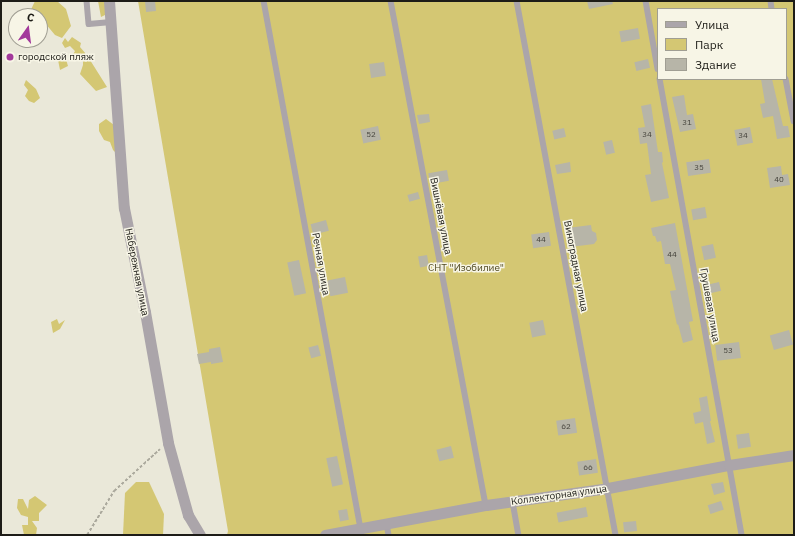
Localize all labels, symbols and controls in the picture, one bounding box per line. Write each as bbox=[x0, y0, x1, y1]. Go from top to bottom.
north arrow bbox=[8, 8, 48, 48]
legend bbox=[657, 8, 787, 80]
text: С bbox=[25, 10, 36, 25]
text: Улица bbox=[695, 17, 729, 32]
text: Парк bbox=[695, 37, 723, 52]
place label: городской пляж bbox=[18, 51, 94, 63]
marker: городской пляж bbox=[5, 52, 15, 62]
text: Здание bbox=[695, 57, 736, 72]
house number: 31 bbox=[682, 118, 692, 128]
house number: 52 bbox=[366, 130, 376, 140]
house number: 34 bbox=[642, 130, 652, 140]
house number: 34 bbox=[738, 131, 748, 141]
house number: 35 bbox=[694, 163, 704, 173]
house number: 40 bbox=[774, 175, 784, 185]
street label: Вишнёвая улица bbox=[428, 177, 454, 255]
street label: Виноградная улица bbox=[561, 220, 591, 312]
street label: Набережная улица bbox=[123, 227, 151, 317]
street label: Речная улица bbox=[310, 232, 332, 296]
house number: 44 bbox=[536, 235, 546, 245]
house number: 44 bbox=[667, 250, 677, 260]
park label: СНТ "Изобилие" bbox=[428, 262, 504, 274]
street label: Грушевая улица bbox=[698, 267, 722, 343]
house number: 53 bbox=[723, 346, 733, 356]
house number: 62 bbox=[561, 422, 571, 432]
house number: 66 bbox=[583, 463, 593, 473]
street label: Коллекторная улица bbox=[510, 482, 608, 508]

